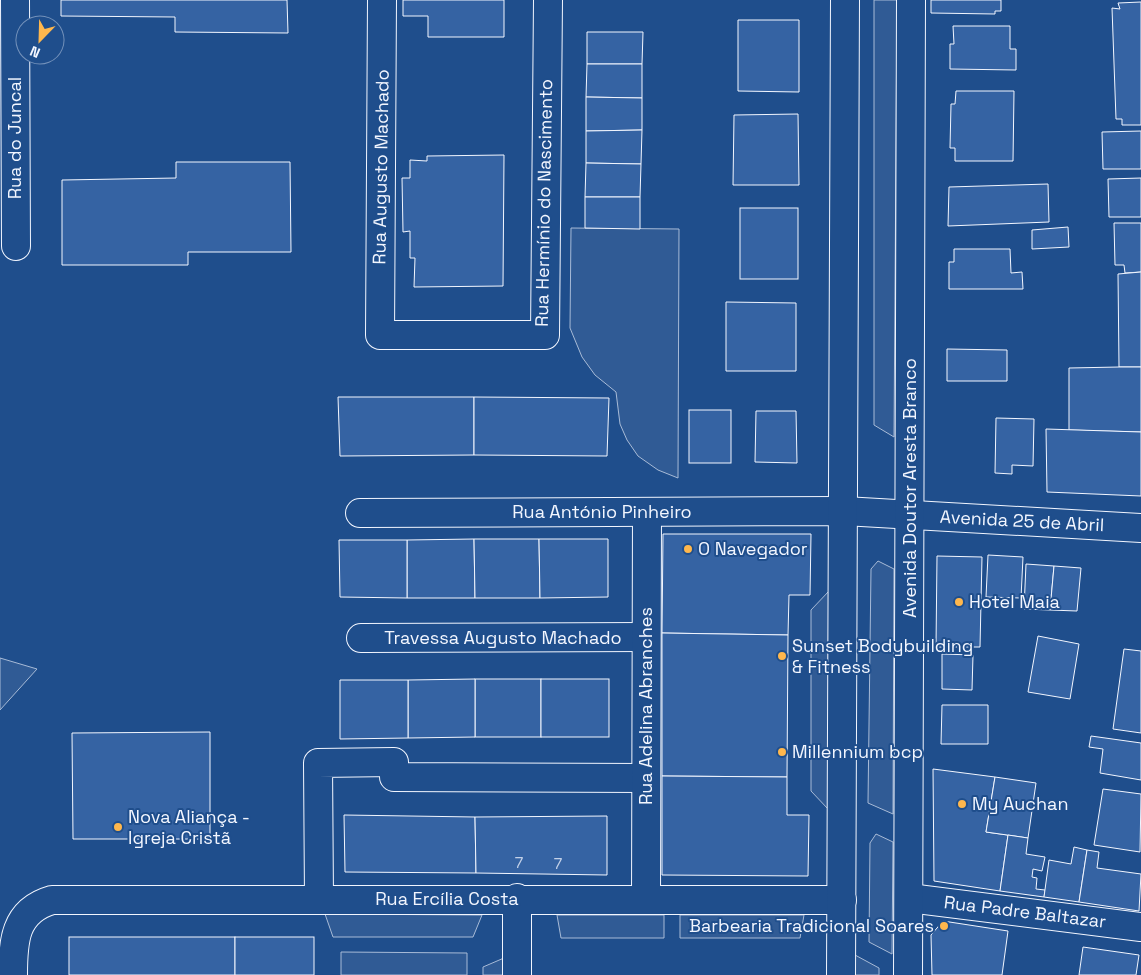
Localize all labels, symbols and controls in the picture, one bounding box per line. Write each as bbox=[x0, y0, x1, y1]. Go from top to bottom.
north arrow bbox=[15, 15, 65, 65]
text: N bbox=[27, 42, 43, 62]
street label: Rua Augusto Machado bbox=[367, 69, 394, 265]
street label: Rua do Juncal bbox=[3, 77, 26, 199]
street label: Rua Hermínio do Nascimento bbox=[530, 79, 557, 327]
street label: Avenida Doutor Aresta Branco bbox=[898, 358, 921, 618]
street label: Rua António Pinheiro bbox=[512, 500, 692, 523]
street label: Avenida 25 de Abril bbox=[939, 505, 1105, 536]
place label: O Navegador bbox=[698, 537, 808, 560]
marker: O Navegador bbox=[682, 543, 694, 555]
place label: Hotel Maia bbox=[969, 590, 1060, 613]
marker: Hotel Maia bbox=[953, 596, 965, 608]
street label: Rua Adelina Abranches bbox=[634, 607, 657, 805]
street label: Travessa Augusto Machado bbox=[384, 626, 622, 649]
place label: Sunset Bodybuilding & Fitness bbox=[792, 634, 973, 678]
marker: Sunset Bodybuilding & Fitness bbox=[776, 650, 788, 662]
place label: Millennium bcp bbox=[792, 740, 923, 763]
marker: Millennium bcp bbox=[776, 746, 788, 758]
place label: My Auchan bbox=[972, 792, 1069, 815]
marker: My Auchan bbox=[956, 798, 968, 810]
place label: Nova Aliança - Igreja Cristã bbox=[128, 805, 250, 849]
marker: Nova Aliança - Igreja Cristã bbox=[112, 821, 124, 833]
house number: 7 bbox=[515, 853, 523, 872]
house number: 7 bbox=[554, 854, 562, 873]
street label: Rua Ercília Costa bbox=[375, 887, 519, 910]
street label: Rua Padre Baltazar bbox=[943, 890, 1108, 933]
place label: Barbearia Tradicional Soares bbox=[689, 914, 934, 937]
marker: Barbearia Tradicional Soares bbox=[938, 920, 950, 932]

